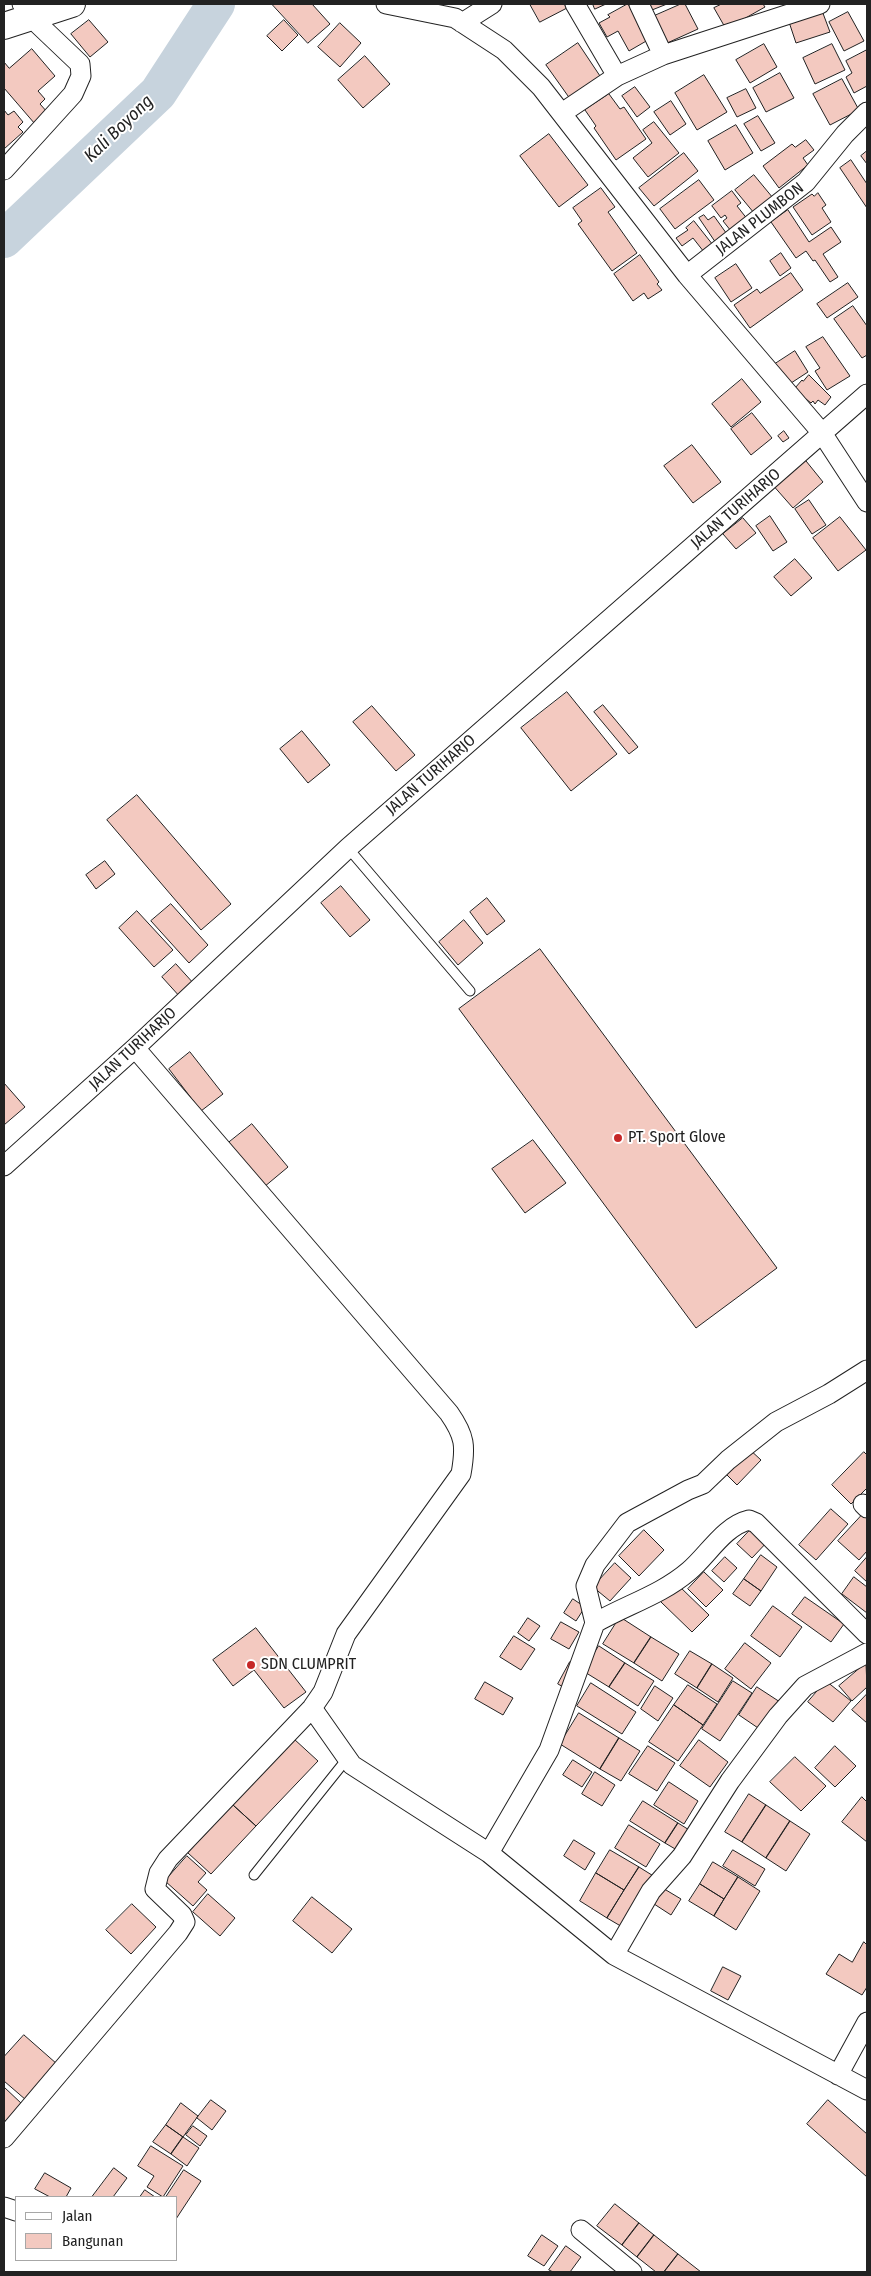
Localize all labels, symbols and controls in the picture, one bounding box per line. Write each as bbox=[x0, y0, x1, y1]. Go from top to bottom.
water label: Kali Boyong bbox=[80, 91, 158, 167]
street label: JALAN PLUMBON bbox=[712, 179, 808, 259]
street label: JALAN TURIHARJO bbox=[687, 465, 785, 553]
street label: JALAN TURIHARJO bbox=[382, 731, 480, 819]
street label: JALAN TURIHARJO bbox=[85, 1004, 181, 1094]
place label: PT. Sport Glove bbox=[628, 1128, 726, 1148]
marker: PT. Sport Glove bbox=[612, 1132, 624, 1144]
place label: SDN CLUMPRIT bbox=[261, 1655, 356, 1675]
marker: SDN CLUMPRIT bbox=[245, 1659, 257, 1671]
legend bbox=[15, 2196, 178, 2261]
text: Jalan bbox=[62, 2207, 92, 2225]
text: Bangunan bbox=[62, 2232, 123, 2250]

